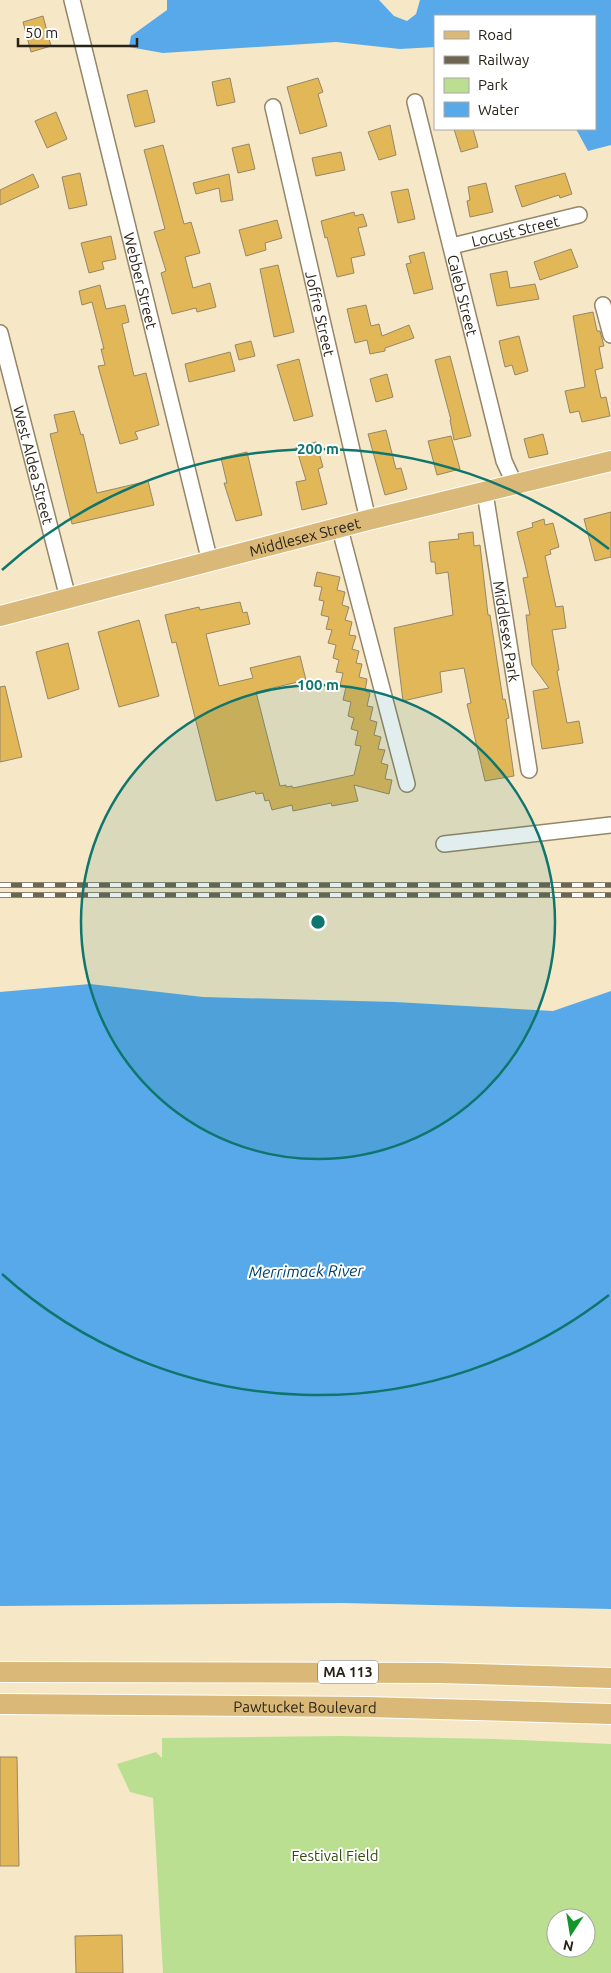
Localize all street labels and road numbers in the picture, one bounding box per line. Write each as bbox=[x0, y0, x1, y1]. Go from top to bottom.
street label: Locust Street bbox=[470, 212, 561, 249]
street label: Webber Street bbox=[121, 231, 161, 331]
street label: Caleb Street bbox=[445, 253, 481, 338]
street label: Joffre Street bbox=[302, 269, 339, 358]
street label: West Aldea Street bbox=[10, 404, 57, 526]
street label: Middlesex Street bbox=[247, 514, 362, 559]
street label: Middlesex Park bbox=[491, 580, 523, 683]
road number: MA 113 bbox=[318, 1660, 378, 1684]
street label: Pawtucket Boulevard bbox=[233, 1697, 377, 1716]

